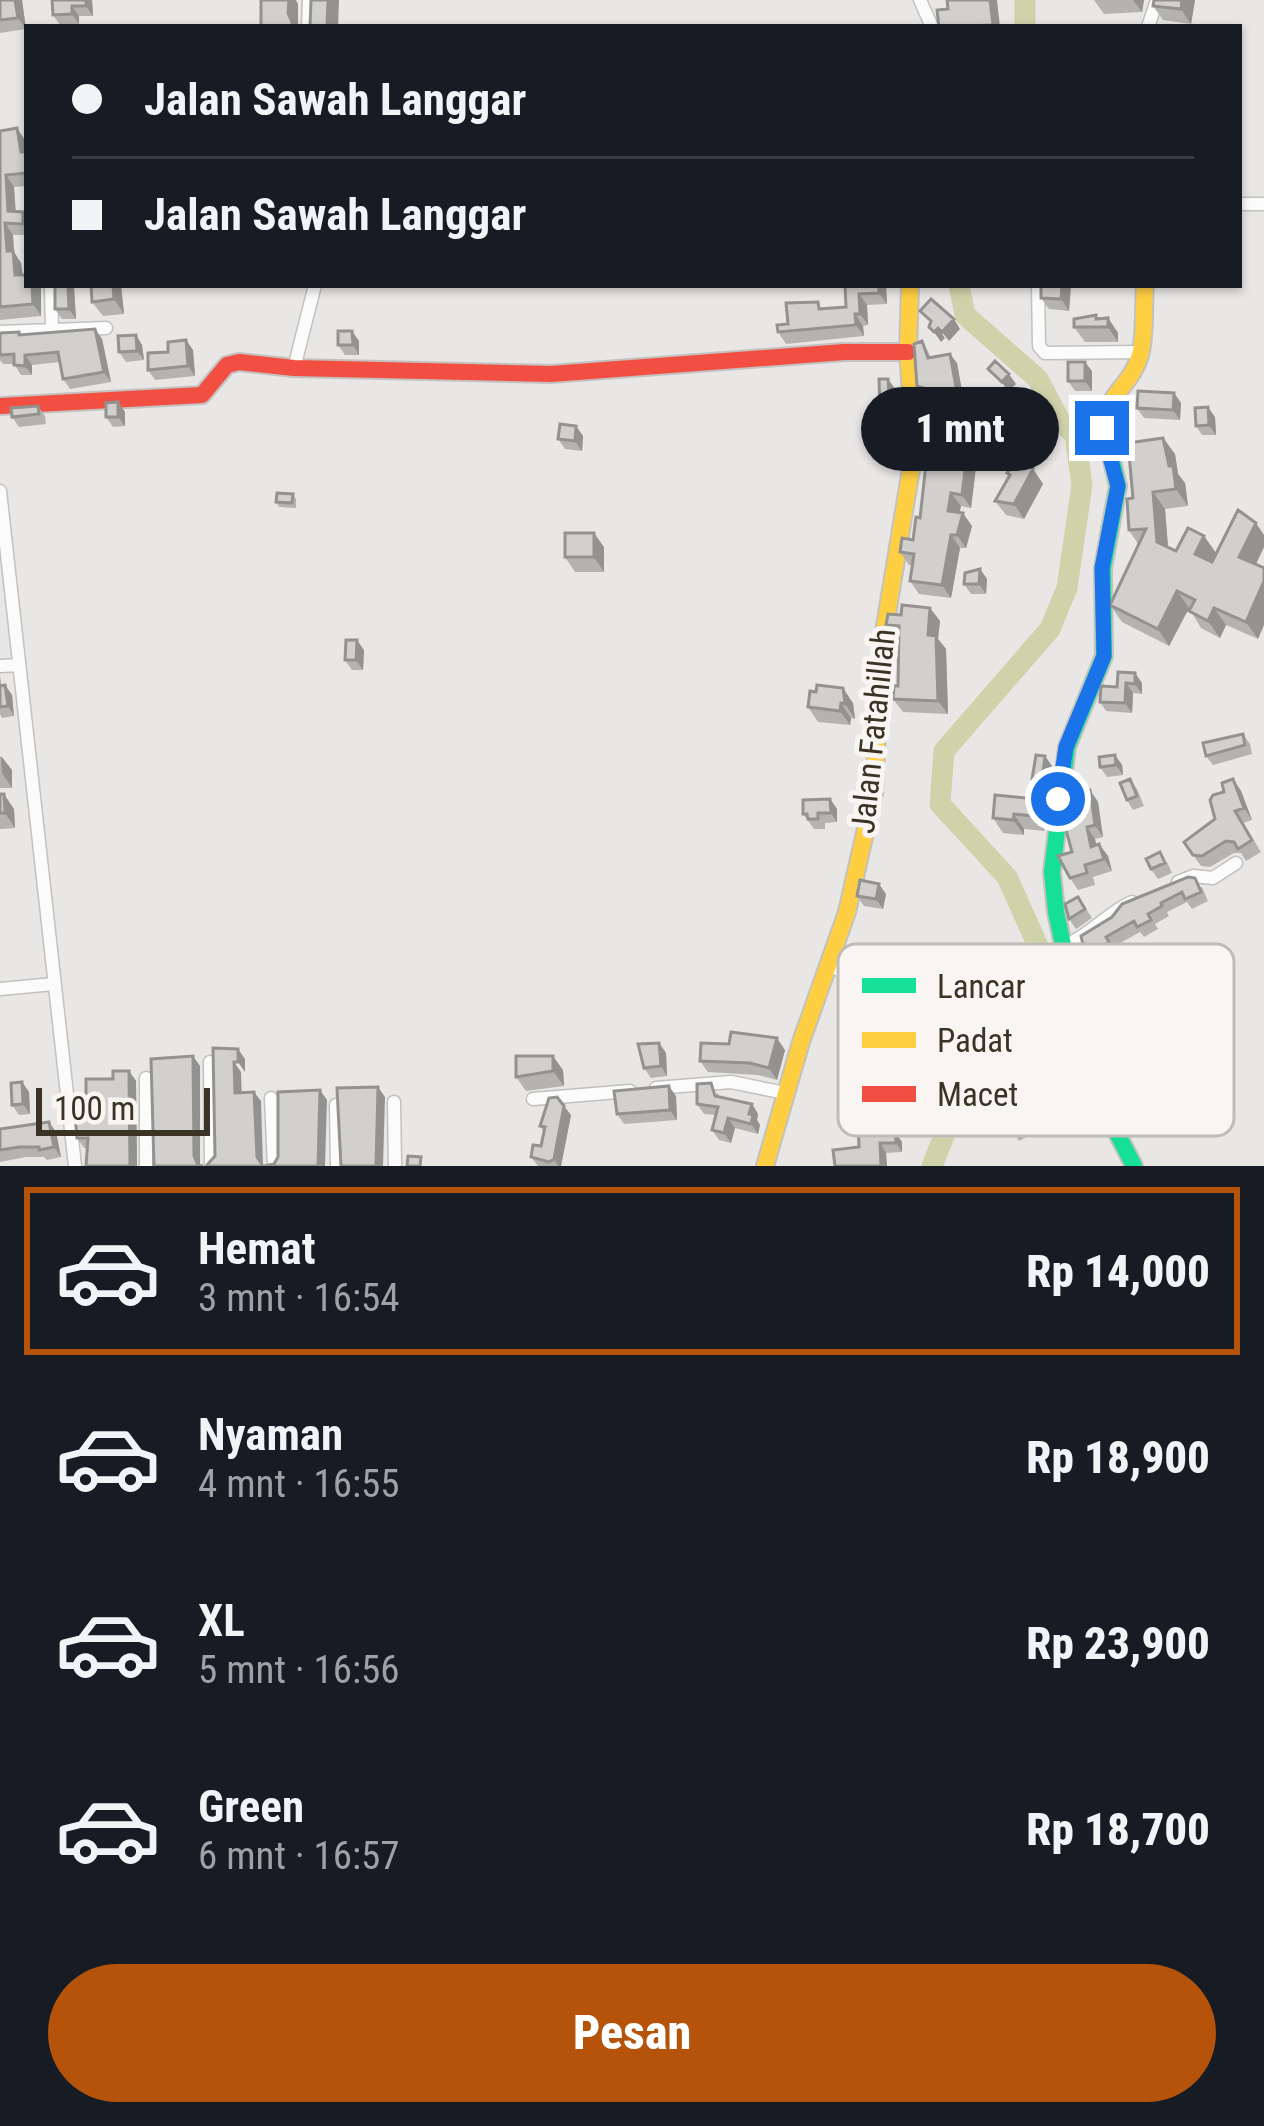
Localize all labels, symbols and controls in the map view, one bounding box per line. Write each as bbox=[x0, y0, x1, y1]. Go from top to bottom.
text: Jalan Sawah Langgar bbox=[144, 73, 526, 126]
text: Jalan Sawah Langgar bbox=[144, 188, 526, 241]
callout: 1 mnt bbox=[862, 386, 1060, 470]
route end bbox=[1075, 401, 1129, 455]
text: 1 mnt bbox=[915, 406, 1005, 452]
street label: Jalan Fatahillah bbox=[843, 627, 903, 835]
route start bbox=[1031, 772, 1085, 826]
legend bbox=[838, 944, 1234, 1136]
text: Lancar bbox=[937, 967, 1026, 1006]
text: Padat bbox=[937, 1021, 1013, 1060]
text: Macet bbox=[937, 1075, 1018, 1114]
scale bar bbox=[36, 1082, 210, 1135]
text: 100 m bbox=[54, 1089, 135, 1128]
icon: car bbox=[54, 1217, 162, 1325]
text: Hemat bbox=[198, 1222, 316, 1275]
text: Rp 14,000 bbox=[1026, 1245, 1210, 1298]
text: 3 mnt · 16:54 bbox=[198, 1275, 400, 1321]
icon: car bbox=[54, 1403, 162, 1511]
text: Nyaman bbox=[198, 1408, 343, 1461]
text: Rp 18,900 bbox=[1026, 1431, 1210, 1484]
text: 4 mnt · 16:55 bbox=[198, 1461, 400, 1507]
icon: car bbox=[54, 1589, 162, 1697]
text: XL bbox=[198, 1594, 245, 1647]
text: Rp 23,900 bbox=[1026, 1617, 1210, 1670]
text: 5 mnt · 16:56 bbox=[198, 1647, 400, 1693]
icon: car bbox=[54, 1775, 162, 1883]
text: Green bbox=[198, 1780, 304, 1833]
text: Rp 18,700 bbox=[1026, 1803, 1210, 1856]
text: 6 mnt · 16:57 bbox=[198, 1833, 400, 1879]
button: Pesan bbox=[48, 1964, 1216, 2102]

